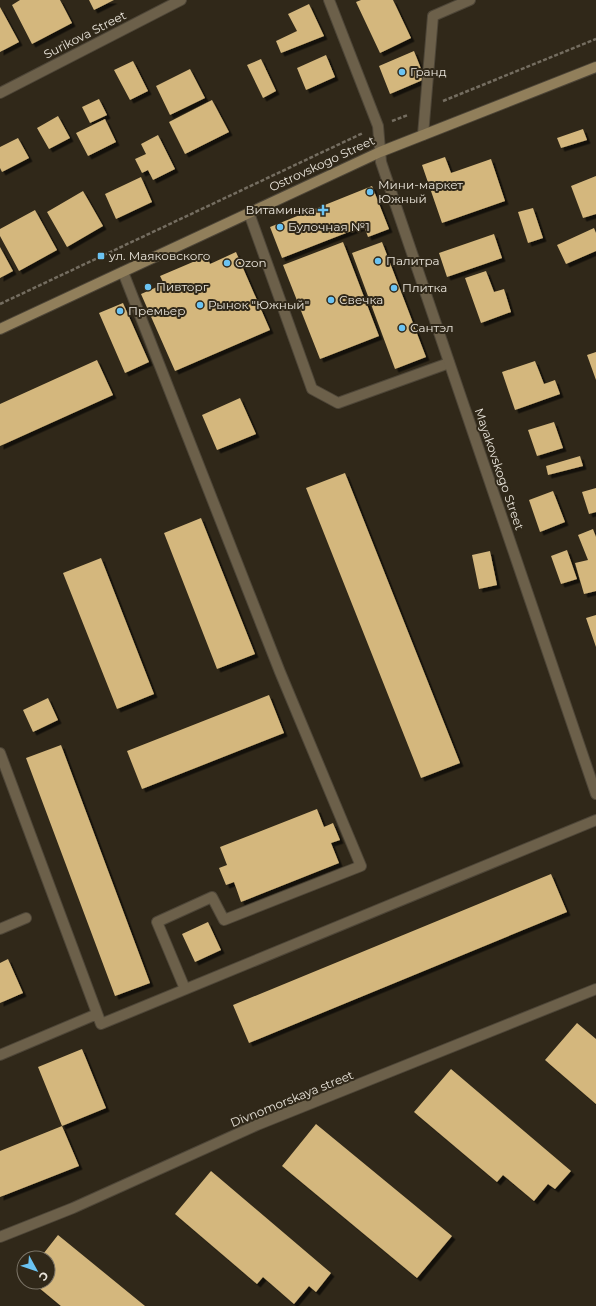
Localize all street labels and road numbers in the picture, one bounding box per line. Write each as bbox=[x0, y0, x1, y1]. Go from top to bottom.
street label: Surikova Street bbox=[41, 7, 129, 62]
street label: Ostrovskogo Street bbox=[267, 132, 377, 195]
street label: Mayakovskogo Street bbox=[472, 406, 527, 532]
street label: Divnomorskaya street bbox=[228, 1067, 356, 1130]

